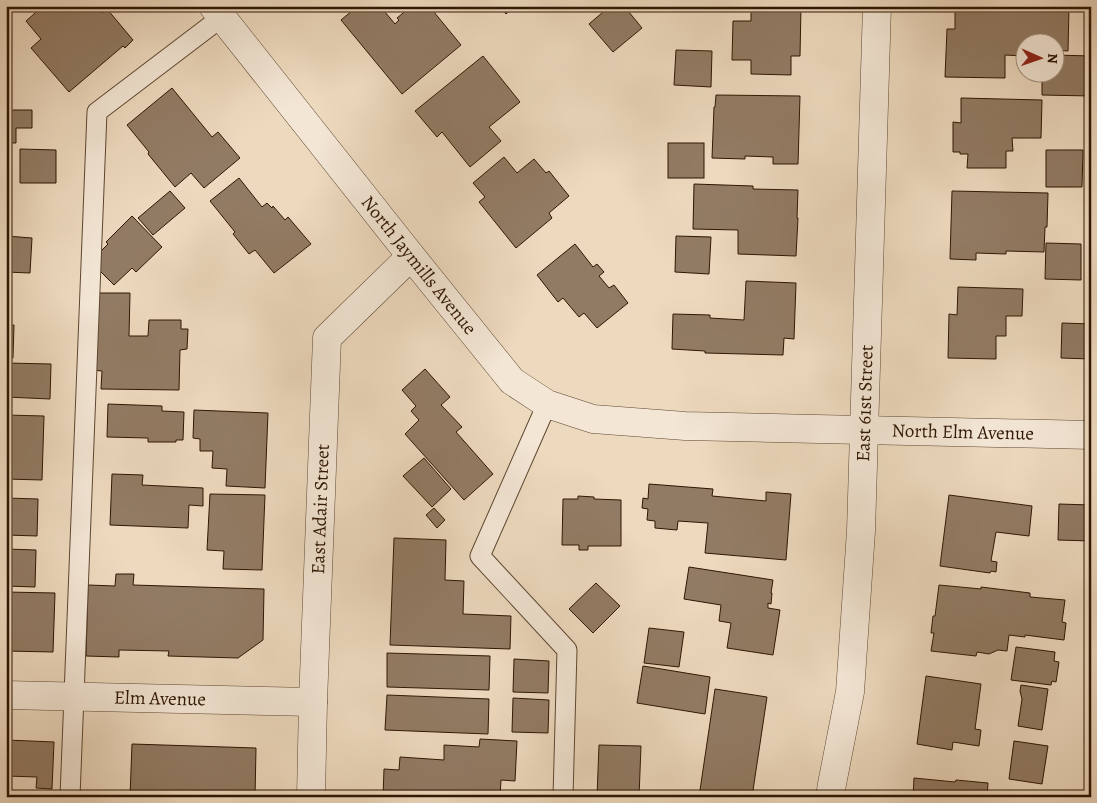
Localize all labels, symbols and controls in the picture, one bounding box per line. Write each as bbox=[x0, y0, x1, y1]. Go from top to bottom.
north arrow bbox=[1014, 32, 1064, 82]
text: N bbox=[1043, 53, 1062, 64]
street label: North Jaymills Avenue bbox=[355, 190, 483, 340]
street label: East 61st Street bbox=[850, 344, 880, 462]
street label: North Elm Avenue bbox=[891, 418, 1034, 447]
street label: East Adair Street bbox=[305, 443, 336, 575]
street label: Elm Avenue bbox=[114, 684, 206, 713]

